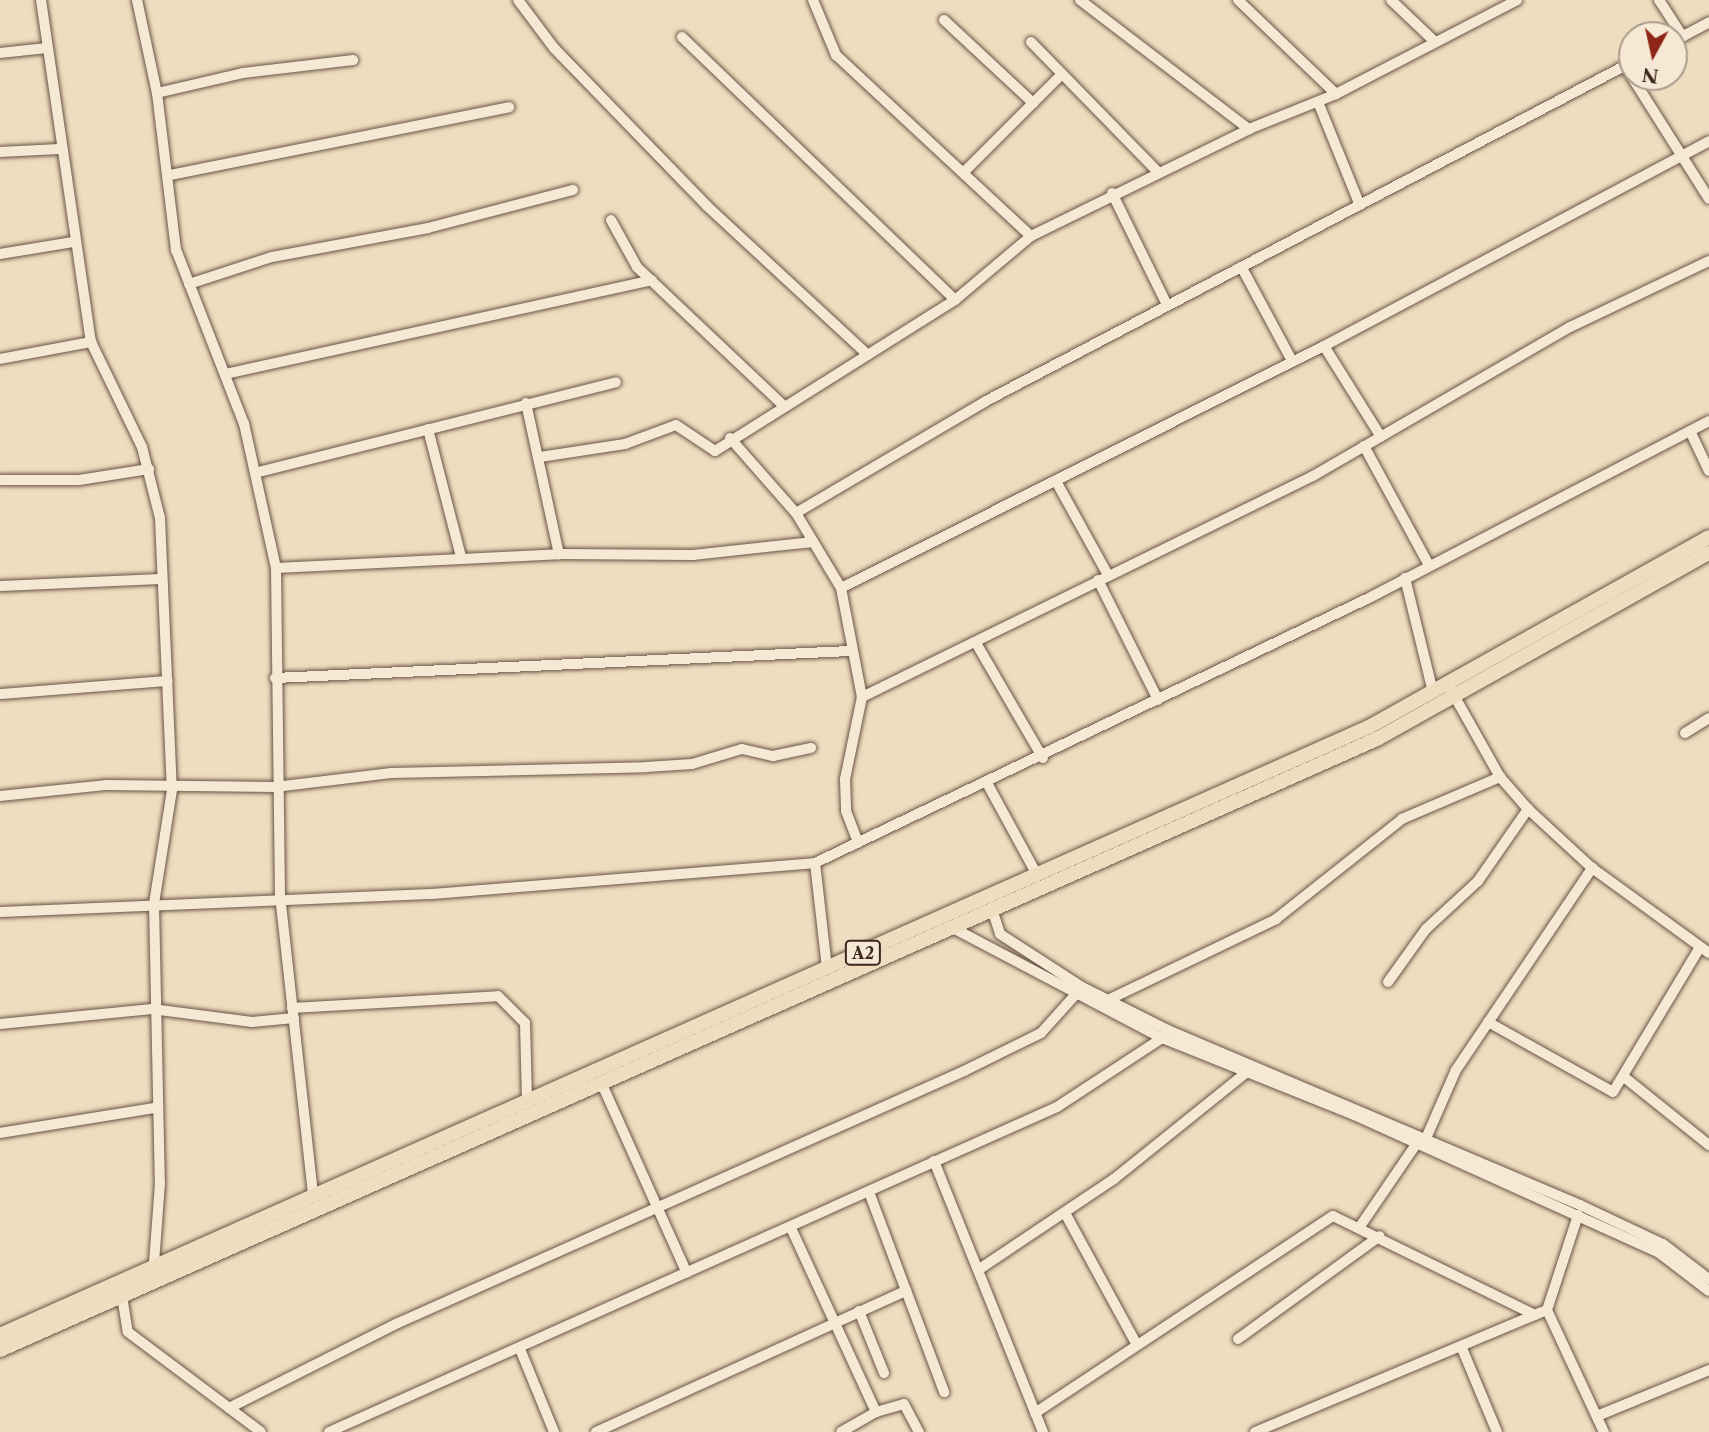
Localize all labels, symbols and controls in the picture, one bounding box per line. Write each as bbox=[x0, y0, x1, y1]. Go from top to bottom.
north arrow bbox=[1618, 21, 1688, 91]
text: N bbox=[1641, 63, 1660, 88]
road number: A2 bbox=[844, 940, 882, 965]

